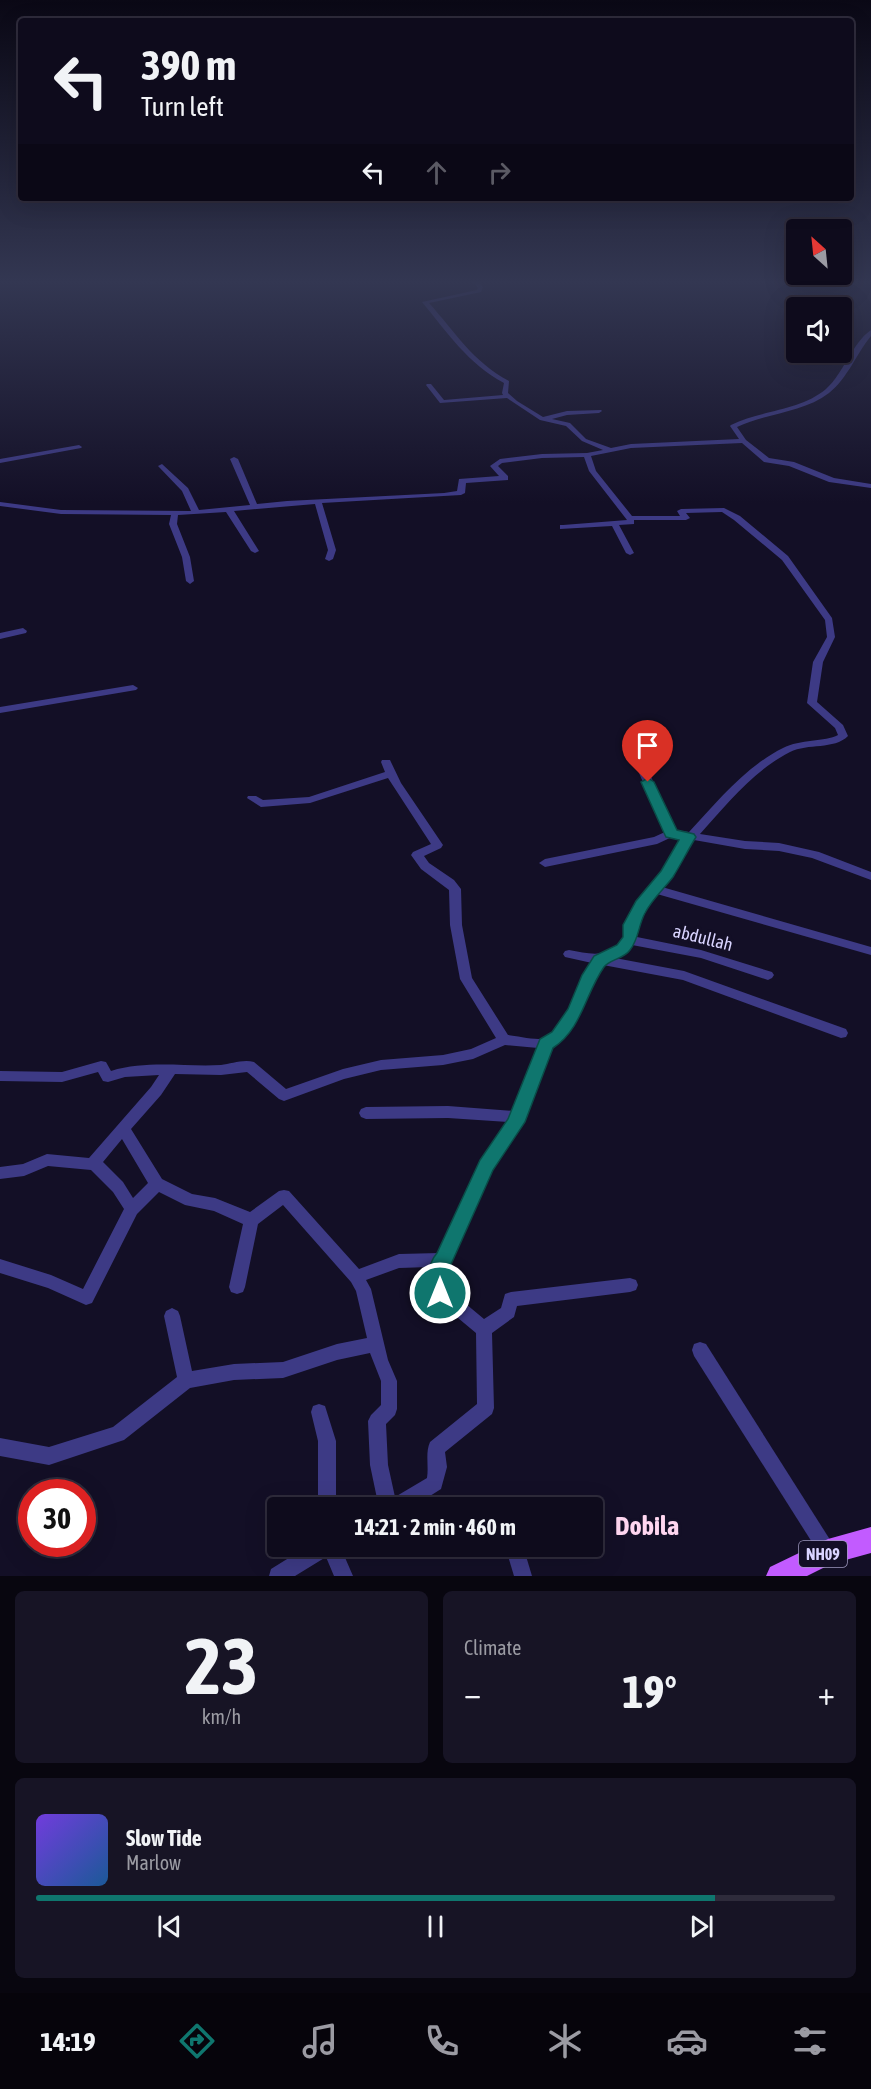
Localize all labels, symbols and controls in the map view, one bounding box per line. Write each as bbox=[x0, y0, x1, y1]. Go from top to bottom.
text: 390 m bbox=[141, 41, 236, 89]
icon: left bbox=[42, 42, 120, 120]
text: Turn left bbox=[141, 91, 224, 122]
icon: left bbox=[357, 156, 390, 189]
icon: ahead bbox=[420, 156, 453, 189]
icon: right bbox=[483, 156, 516, 189]
north arrow bbox=[786, 219, 852, 285]
map controls bbox=[786, 219, 852, 363]
button: sound bbox=[786, 297, 852, 363]
pin bbox=[622, 720, 673, 782]
icon: arrive bbox=[631, 729, 664, 762]
street label: abdullah bbox=[671, 920, 735, 955]
position arrow bbox=[408, 1261, 472, 1325]
speed limit sign: 30 bbox=[18, 1479, 96, 1557]
district label: Dobila bbox=[615, 1511, 679, 1541]
text: 14:21 · 2 min · 460 m bbox=[354, 1514, 516, 1540]
road number: NH09 bbox=[799, 1541, 847, 1567]
text: 23 bbox=[185, 1621, 258, 1711]
text: Climate bbox=[464, 1636, 521, 1659]
text: 19° bbox=[622, 1666, 677, 1718]
text: − bbox=[464, 1674, 481, 1712]
text: + bbox=[818, 1674, 835, 1712]
text: km/h bbox=[202, 1705, 241, 1728]
text: Slow Tide bbox=[126, 1825, 202, 1851]
text: Marlow bbox=[126, 1851, 181, 1874]
icon: previous bbox=[153, 1910, 186, 1943]
icon: pause bbox=[419, 1910, 452, 1943]
icon: next bbox=[685, 1910, 718, 1943]
icon: directions bbox=[176, 2020, 218, 2062]
icon: music bbox=[299, 2020, 341, 2062]
icon: phone bbox=[421, 2020, 463, 2062]
icon: climate bbox=[544, 2020, 586, 2062]
icon: car bbox=[666, 2020, 708, 2062]
icon: filters bbox=[789, 2020, 831, 2062]
text: 14:19 bbox=[40, 2026, 96, 2057]

